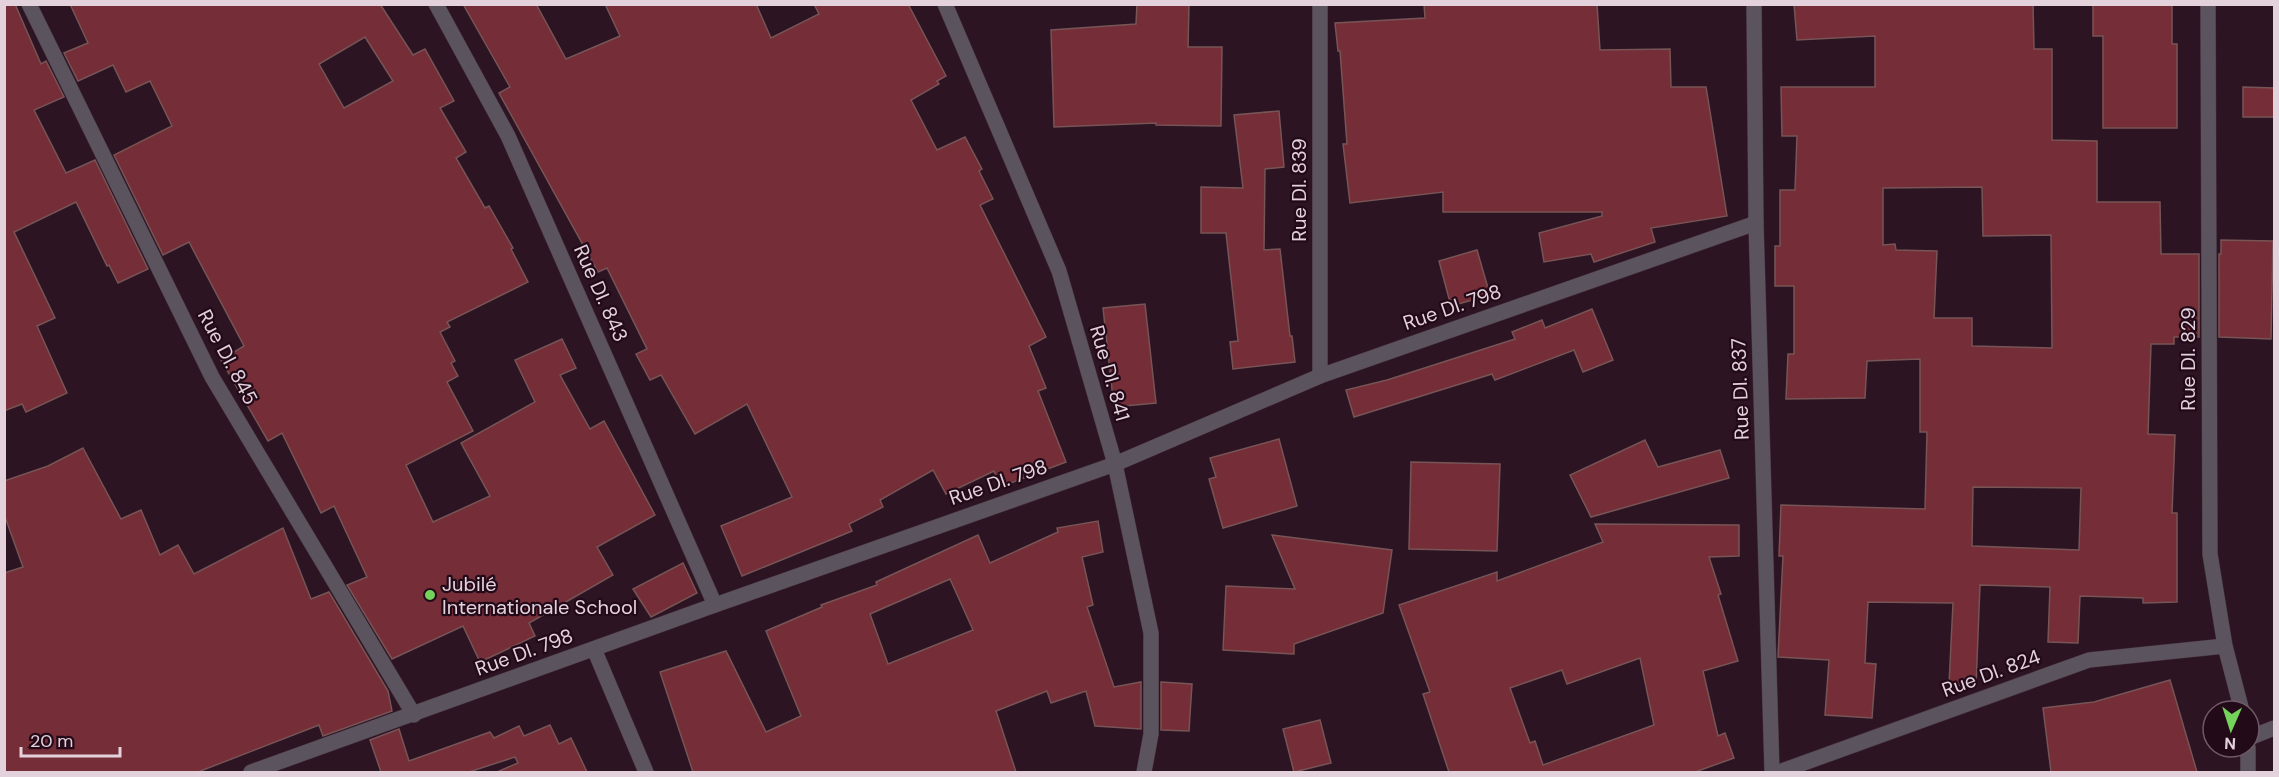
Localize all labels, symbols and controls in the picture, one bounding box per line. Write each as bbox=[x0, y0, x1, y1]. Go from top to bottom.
street label: Rue DI. 839 bbox=[1286, 138, 1312, 242]
street label: Rue DI. 843 bbox=[568, 240, 634, 346]
street label: Rue DI. 798 bbox=[1399, 278, 1505, 336]
street label: Rue DI. 845 bbox=[192, 305, 264, 409]
street label: Rue DI. 829 bbox=[2175, 307, 2201, 411]
street label: Rue DI. 841 bbox=[1084, 322, 1136, 424]
street label: Rue DI. 837 bbox=[1725, 338, 1755, 440]
street label: Rue DI. 798 bbox=[945, 453, 1051, 511]
place label: Jubilé Internationale School bbox=[442, 571, 637, 620]
marker: Jubilé Internationale School bbox=[423, 588, 437, 602]
street label: Rue DI. 798 bbox=[471, 622, 577, 682]
street label: Rue DI. 824 bbox=[1938, 643, 2044, 703]
north arrow bbox=[2201, 699, 2261, 759]
scale bar bbox=[21, 720, 120, 758]
text: 20 m bbox=[30, 729, 73, 753]
text: N bbox=[2224, 733, 2237, 754]

